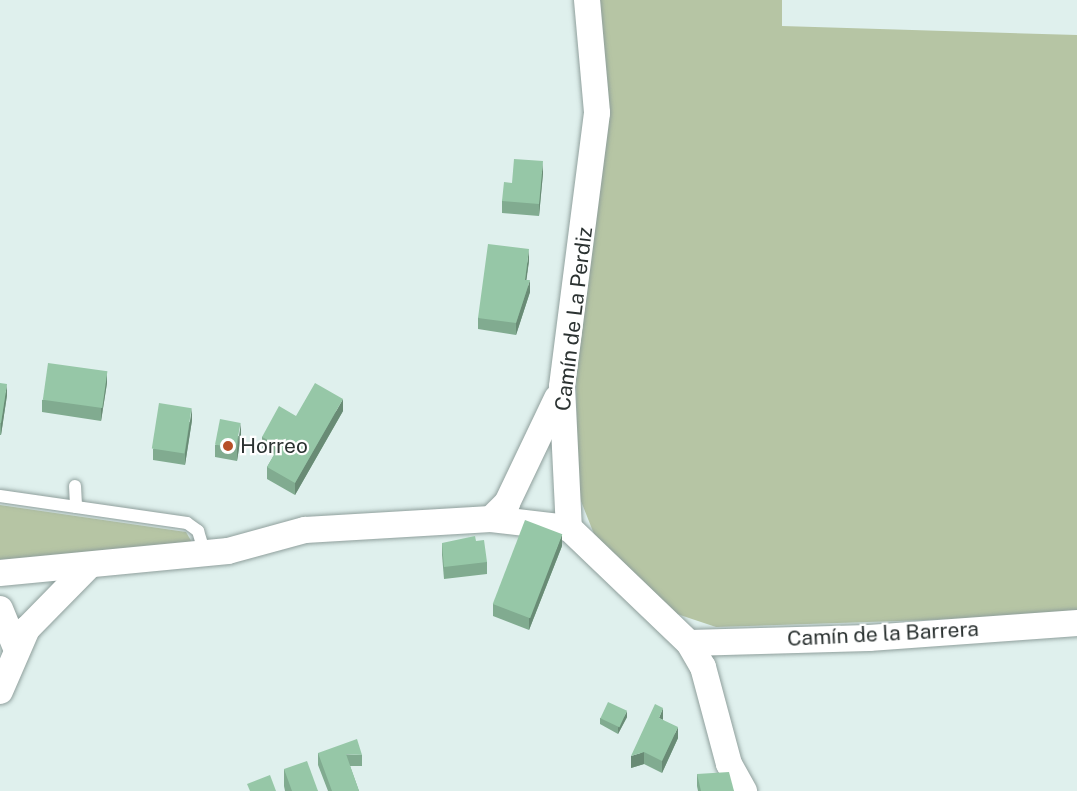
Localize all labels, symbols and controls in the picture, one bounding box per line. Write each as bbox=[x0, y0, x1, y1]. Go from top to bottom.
street label: Camín de La Perdiz bbox=[550, 225, 598, 413]
place label: Horreo bbox=[240, 433, 308, 459]
marker: Horreo bbox=[221, 439, 235, 453]
street label: Camín de la Barrera bbox=[786, 616, 980, 652]

